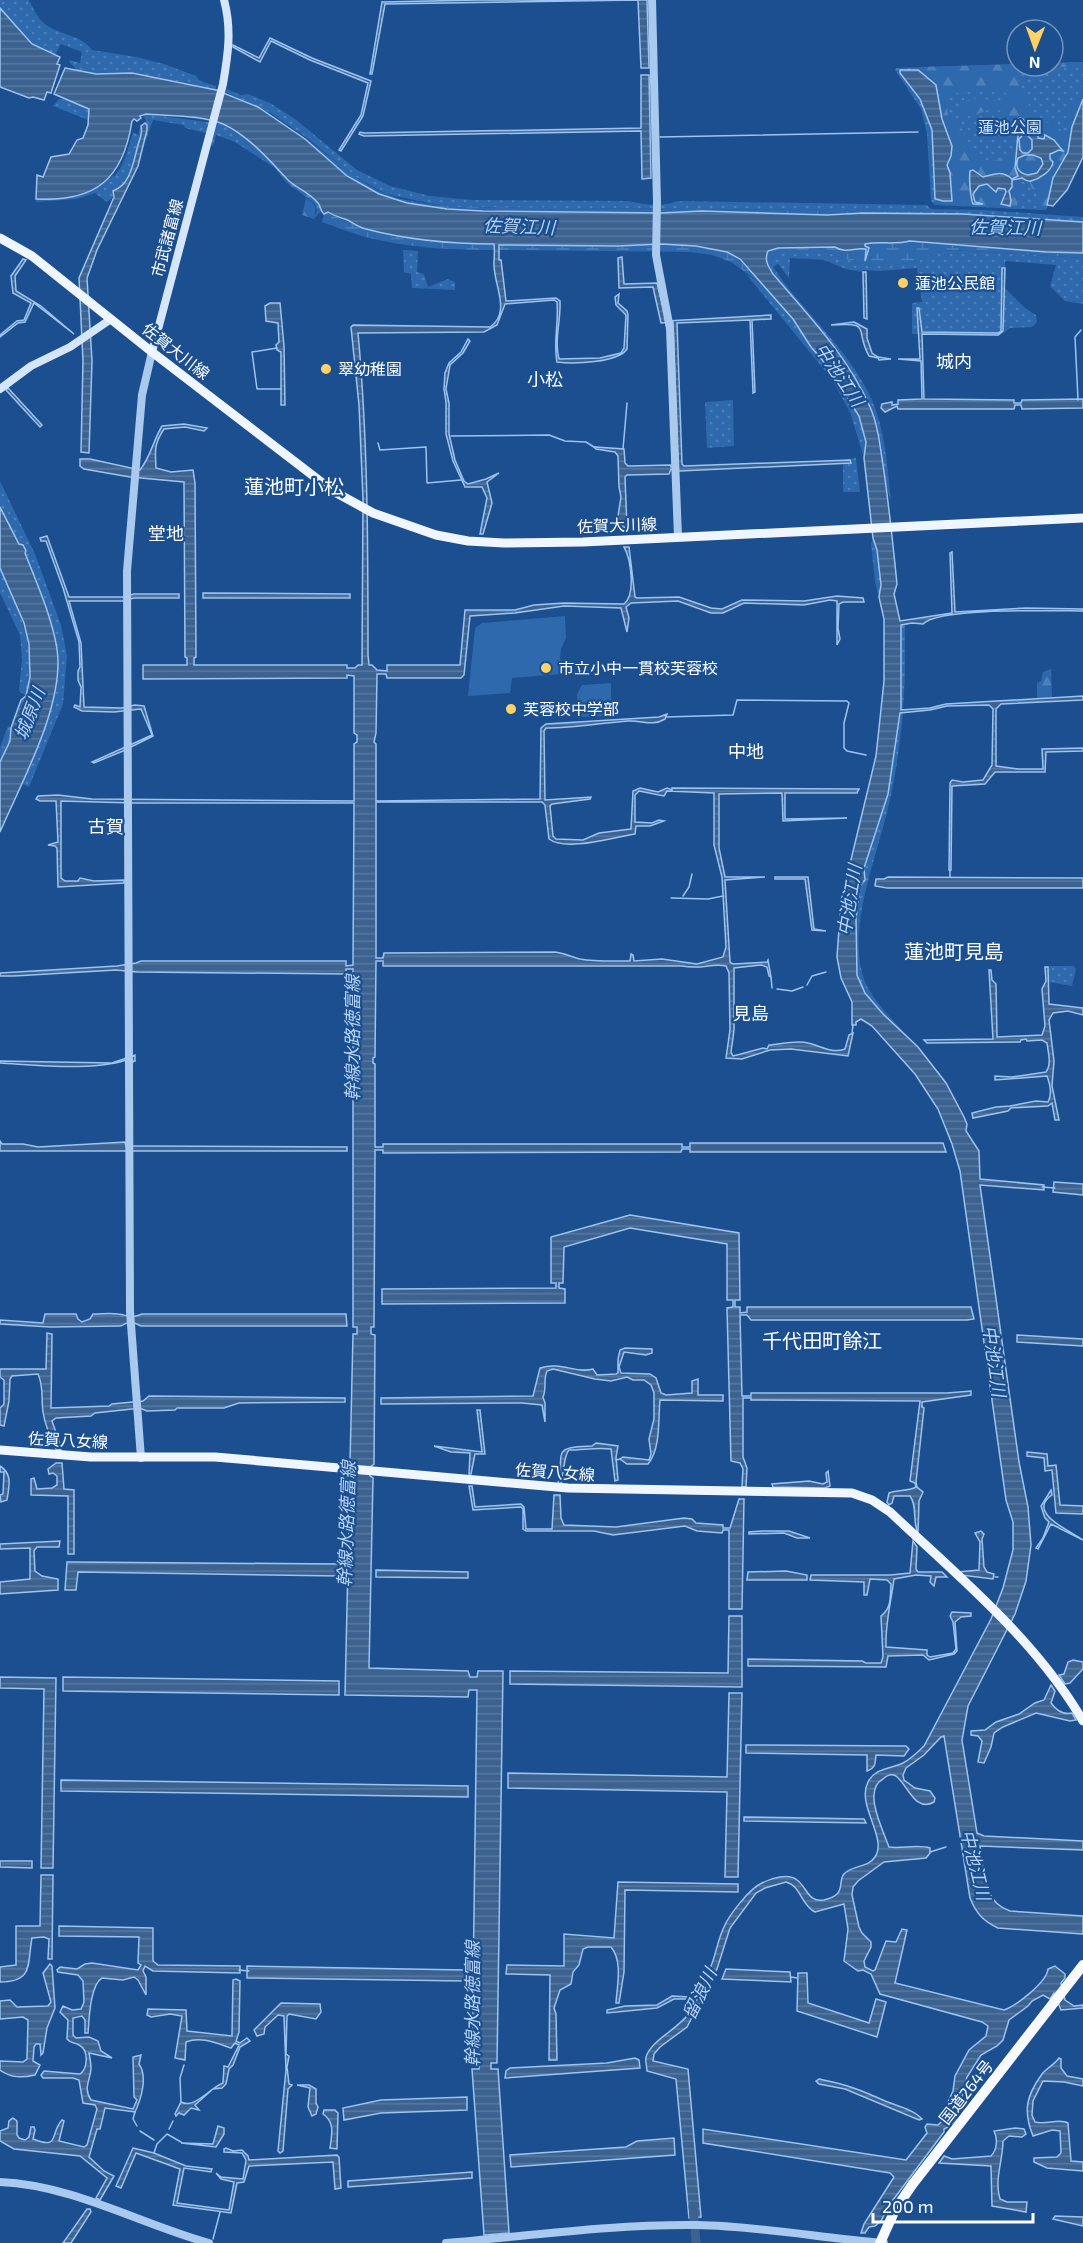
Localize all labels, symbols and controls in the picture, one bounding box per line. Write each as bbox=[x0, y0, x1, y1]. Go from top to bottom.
north arrow bbox=[1005, 18, 1065, 78]
text: N bbox=[1029, 54, 1041, 73]
park label: 蓮池公園 bbox=[978, 117, 1042, 136]
street label: 市武諸富線 bbox=[147, 197, 186, 279]
water label: 佐賀江川 bbox=[483, 214, 557, 238]
water label: 佐賀江川 bbox=[969, 215, 1043, 239]
place label: 蓮池公民館 bbox=[915, 273, 995, 292]
marker: 蓮池公民館 bbox=[896, 276, 910, 290]
street label: 佐賀大川線 bbox=[139, 318, 214, 383]
water label: 中池江川 bbox=[811, 338, 870, 412]
district label: 城内 bbox=[936, 350, 972, 372]
place label: 翠幼稚園 bbox=[338, 359, 402, 378]
marker: 翠幼稚園 bbox=[319, 362, 333, 376]
district label: 小松 bbox=[527, 368, 563, 390]
district label: 蓮池町小松 bbox=[244, 474, 344, 498]
street label: 佐賀大川線 bbox=[577, 514, 657, 535]
district label: 堂地 bbox=[148, 522, 184, 544]
place label: 市立小中一貫校芙蓉校 bbox=[558, 658, 718, 677]
marker: 市立小中一貫校芙蓉校 bbox=[539, 661, 553, 675]
water label: 城原川 bbox=[9, 683, 50, 743]
place label: 芙蓉校中学部 bbox=[523, 699, 619, 718]
marker: 芙蓉校中学部 bbox=[504, 702, 518, 716]
district label: 中地 bbox=[728, 740, 764, 762]
district label: 古賀 bbox=[88, 815, 124, 837]
water label: 中池江川 bbox=[833, 861, 866, 937]
district label: 蓮池町見島 bbox=[904, 939, 1004, 963]
water label: 幹線水路徳富線 bbox=[341, 973, 363, 1101]
district label: 見島 bbox=[733, 1002, 769, 1024]
water label: 中池江川 bbox=[979, 1324, 1011, 1400]
district label: 千代田町餘江 bbox=[762, 1328, 882, 1352]
street label: 佐賀八女線 bbox=[28, 1428, 108, 1451]
water label: 幹線水路徳富線 bbox=[333, 1459, 359, 1587]
street label: 佐賀八女線 bbox=[514, 1459, 596, 1484]
water label: 中池江川 bbox=[957, 1827, 996, 1904]
water label: 幹線水路徳富線 bbox=[461, 1939, 483, 2067]
water label: 留浪川 bbox=[677, 1963, 722, 2023]
street label: 国道264号 bbox=[935, 2056, 996, 2127]
scale bar bbox=[873, 2186, 1034, 2224]
text: 200 m bbox=[882, 2195, 934, 2217]

